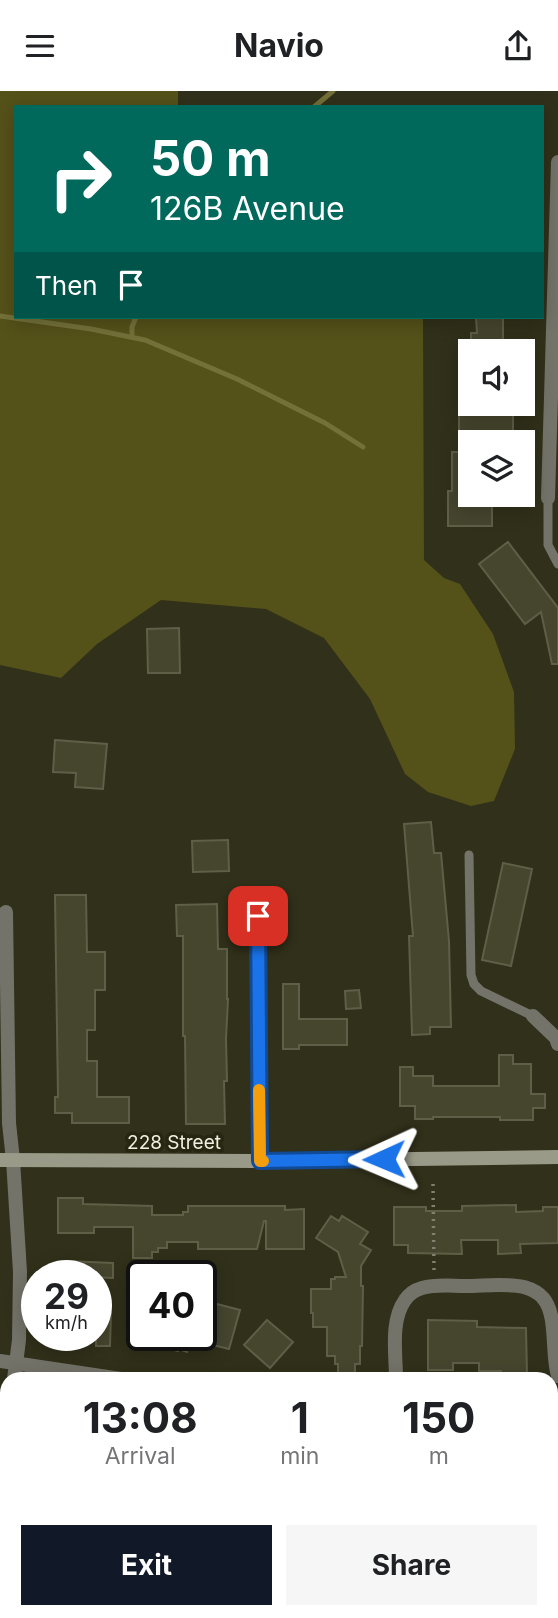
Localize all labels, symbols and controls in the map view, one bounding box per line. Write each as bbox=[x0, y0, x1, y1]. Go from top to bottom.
text: Navio bbox=[234, 26, 324, 65]
icon: menu bbox=[21, 27, 59, 65]
icon: share bbox=[499, 27, 537, 65]
text: 50 m bbox=[150, 129, 271, 188]
icon: right bbox=[35, 133, 126, 224]
text: 126B Avenue bbox=[150, 189, 345, 228]
icon: arrive bbox=[112, 266, 150, 304]
text: Then bbox=[35, 270, 98, 301]
map controls bbox=[458, 339, 535, 507]
button: sound bbox=[458, 339, 535, 416]
button: layers bbox=[458, 430, 535, 507]
pin bbox=[228, 886, 288, 946]
icon: arrive bbox=[239, 897, 277, 935]
position arrow bbox=[347, 1122, 421, 1196]
street label: 228 Street bbox=[127, 1131, 221, 1154]
speed limit sign: 40 bbox=[126, 1260, 217, 1351]
text: 29 bbox=[44, 1275, 89, 1317]
text: km/h bbox=[45, 1312, 88, 1333]
text: 13:08 bbox=[83, 1392, 198, 1443]
text: 1 bbox=[291, 1392, 309, 1443]
text: 150 bbox=[402, 1392, 475, 1443]
text: Arrival bbox=[105, 1442, 175, 1470]
text: min bbox=[280, 1442, 319, 1470]
text: m bbox=[429, 1442, 449, 1470]
button: Exit bbox=[21, 1525, 272, 1605]
button: Share bbox=[286, 1525, 537, 1605]

